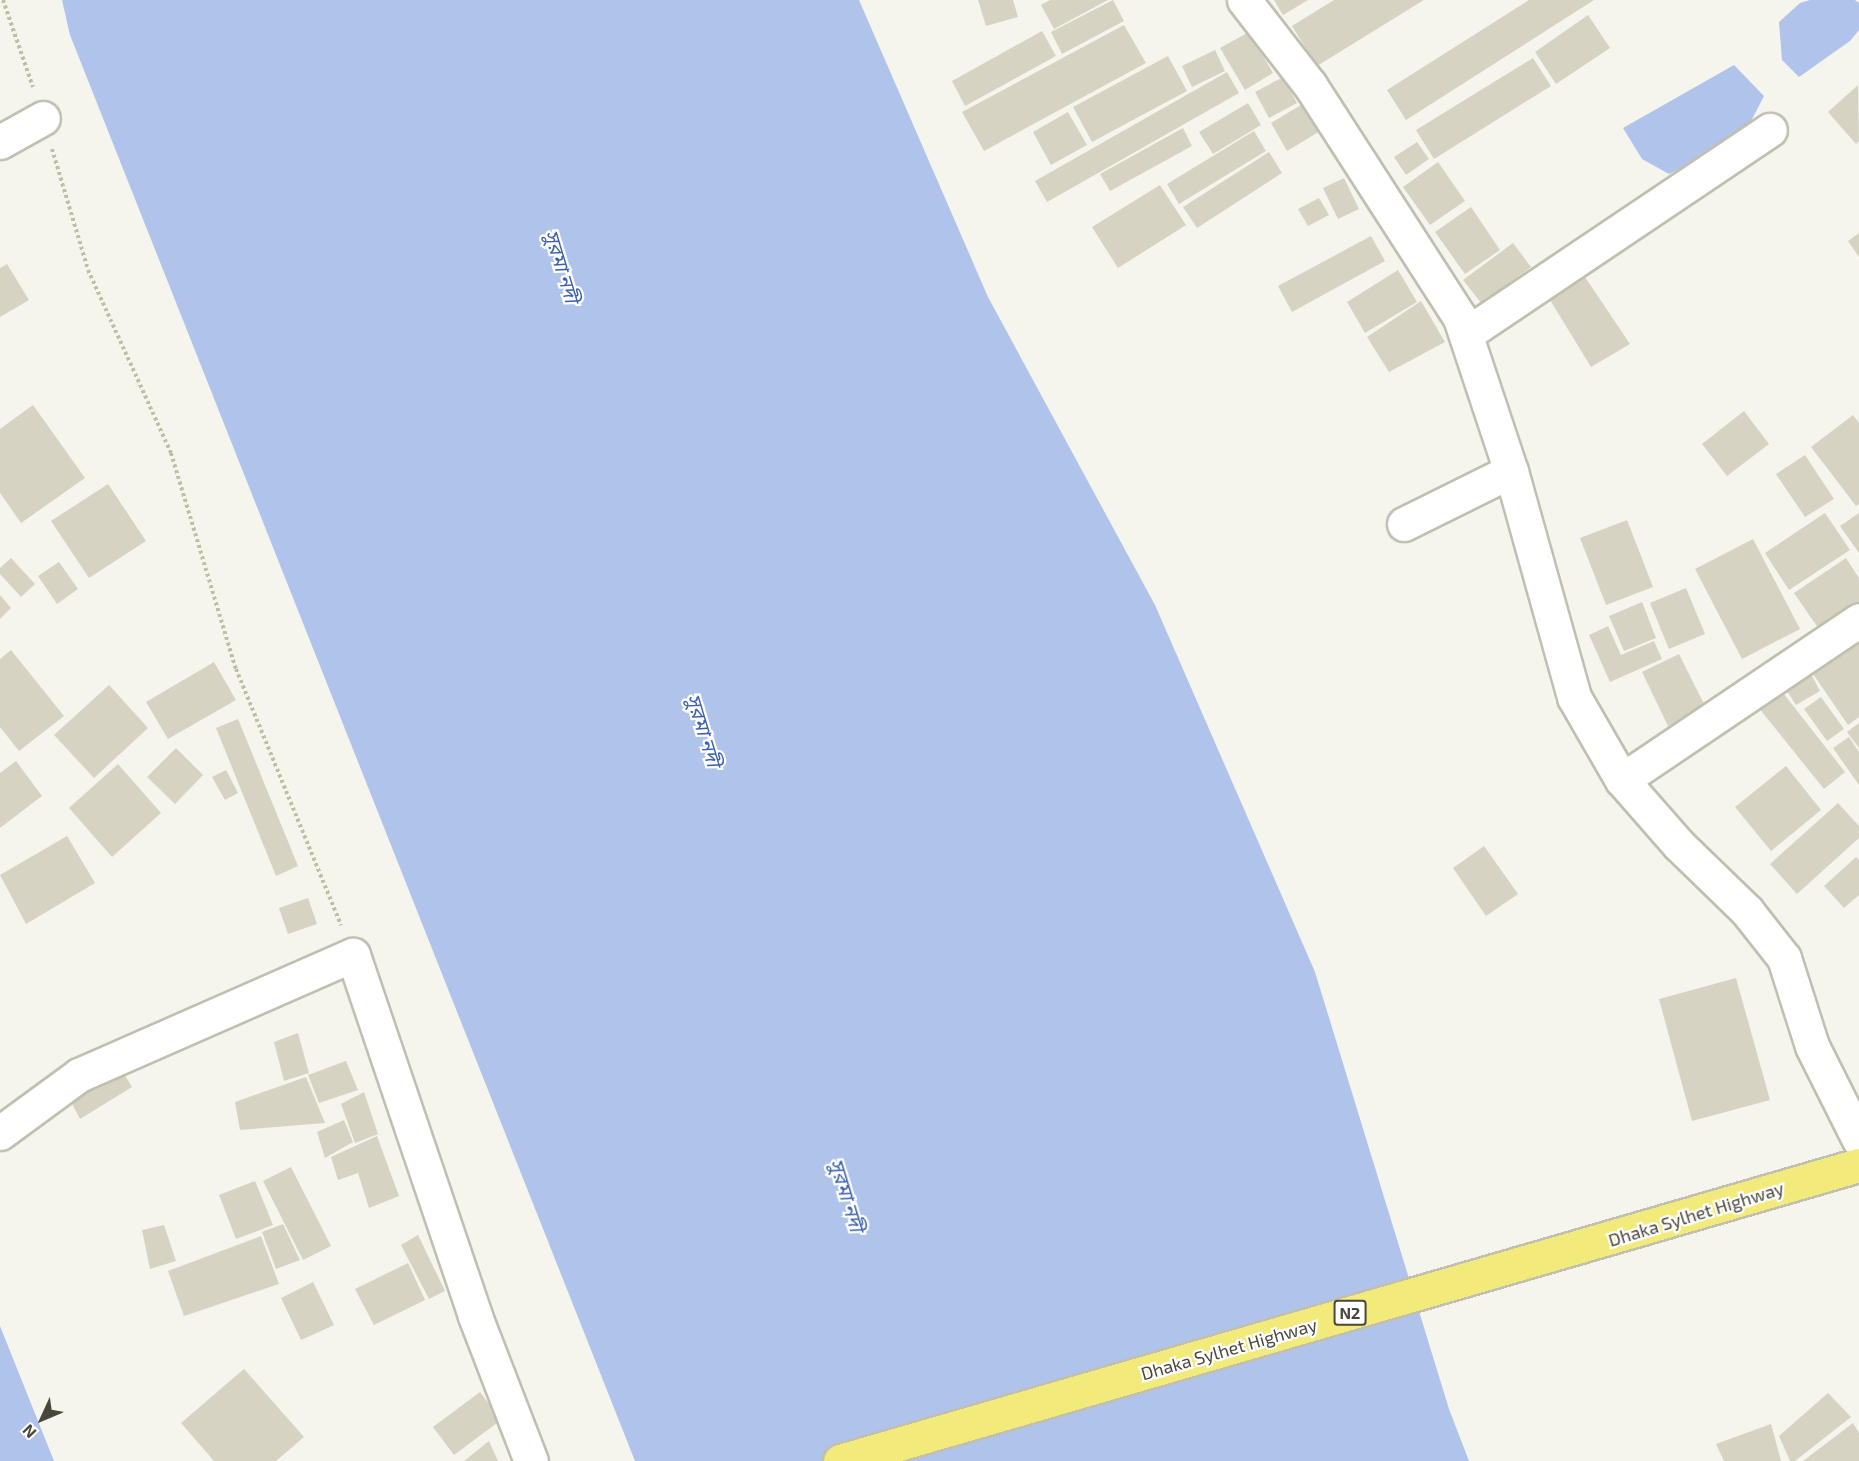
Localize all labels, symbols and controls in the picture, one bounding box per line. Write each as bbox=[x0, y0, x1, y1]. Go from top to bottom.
water label: সুরমা নদী bbox=[540, 227, 584, 305]
water label: সুরমা নদী bbox=[682, 691, 726, 769]
water label: সুরমা নদী bbox=[825, 1156, 869, 1234]
street label: Dhaka Sylhet Highway bbox=[1606, 1177, 1786, 1251]
road number: N2 bbox=[1334, 1300, 1366, 1326]
street label: Dhaka Sylhet Highway bbox=[1138, 1313, 1320, 1385]
north arrow bbox=[12, 1389, 72, 1449]
text: N bbox=[18, 1421, 40, 1443]

